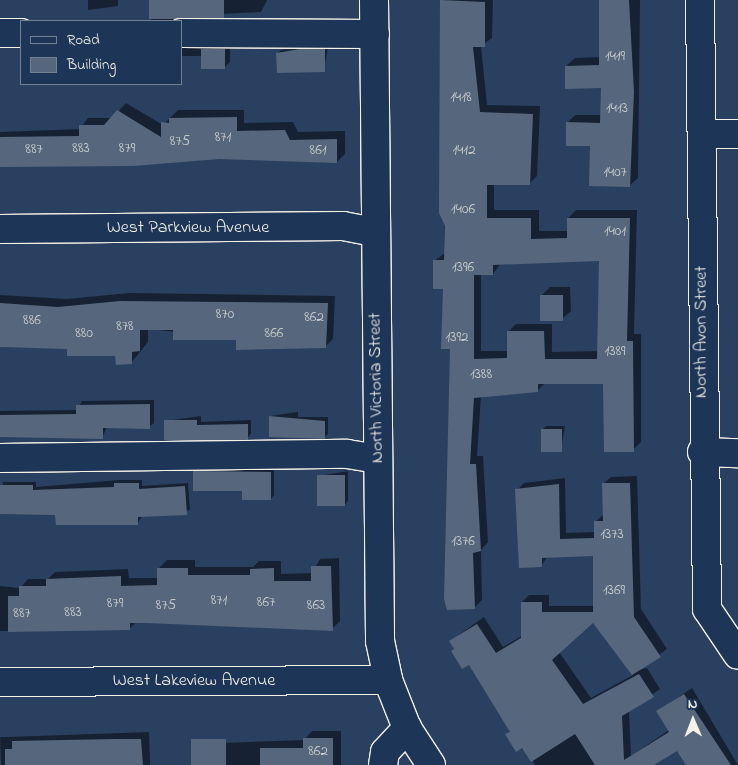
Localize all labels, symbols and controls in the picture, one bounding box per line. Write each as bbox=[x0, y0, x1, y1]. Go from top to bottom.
legend bbox=[20, 20, 182, 85]
text: Road bbox=[67, 29, 100, 51]
house number: 1419 bbox=[605, 48, 625, 66]
text: Building bbox=[67, 54, 116, 76]
house number: 1418 bbox=[450, 89, 472, 107]
house number: 1413 bbox=[606, 100, 628, 118]
house number: 871 bbox=[215, 129, 231, 147]
house number: 875 bbox=[170, 133, 190, 151]
house number: 883 bbox=[72, 140, 90, 158]
house number: 879 bbox=[119, 140, 135, 158]
house number: 887 bbox=[25, 141, 43, 159]
house number: 861 bbox=[310, 142, 326, 160]
house number: 1412 bbox=[452, 142, 476, 160]
house number: 1407 bbox=[603, 164, 627, 182]
house number: 1406 bbox=[451, 201, 475, 219]
street label: West Parkview Avenue bbox=[107, 217, 269, 239]
house number: 1401 bbox=[604, 223, 626, 241]
house number: 1396 bbox=[452, 259, 474, 277]
street label: North Avon Street bbox=[691, 266, 713, 398]
house number: 870 bbox=[216, 306, 234, 324]
house number: 862 bbox=[304, 309, 324, 327]
house number: 886 bbox=[23, 312, 41, 330]
street label: North Victoria Street bbox=[365, 313, 389, 463]
house number: 878 bbox=[116, 318, 134, 336]
house number: 880 bbox=[75, 325, 93, 343]
house number: 866 bbox=[265, 325, 283, 343]
house number: 1392 bbox=[446, 329, 468, 347]
house number: 1389 bbox=[604, 343, 626, 361]
house number: 1388 bbox=[470, 366, 492, 384]
house number: 1373 bbox=[600, 526, 624, 544]
house number: 1376 bbox=[451, 533, 475, 551]
house number: 1369 bbox=[603, 582, 625, 600]
house number: 871 bbox=[211, 592, 227, 610]
house number: 867 bbox=[257, 594, 275, 612]
house number: 879 bbox=[107, 595, 123, 613]
house number: 875 bbox=[156, 597, 176, 615]
house number: 863 bbox=[307, 597, 325, 615]
house number: 883 bbox=[64, 604, 82, 622]
house number: 887 bbox=[13, 605, 31, 623]
street label: West Lakeview Avenue bbox=[113, 670, 275, 692]
text: N bbox=[688, 694, 698, 715]
north arrow bbox=[668, 695, 718, 745]
house number: 862 bbox=[308, 743, 328, 761]

